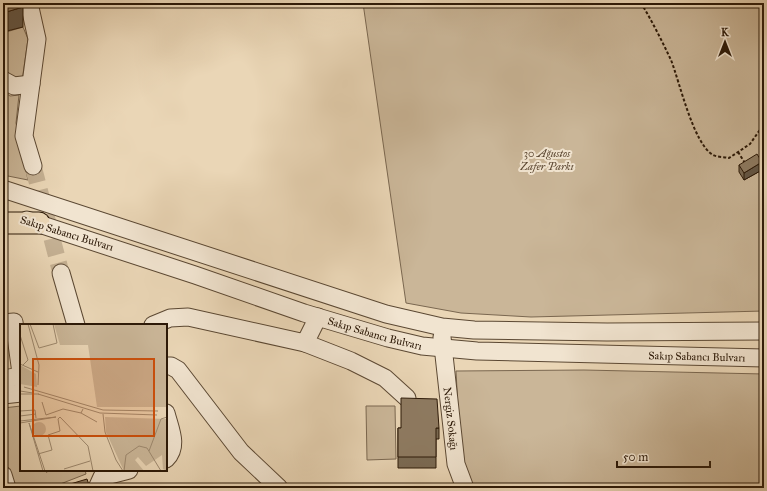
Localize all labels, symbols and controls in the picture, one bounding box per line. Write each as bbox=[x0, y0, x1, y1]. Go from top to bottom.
north arrow bbox=[705, 22, 745, 62]
text: K bbox=[721, 26, 730, 39]
park label: 30 Ağustos Zafer Parkı bbox=[519, 147, 574, 173]
street label: Sakıp Sabancı Bulvarı bbox=[19, 213, 115, 254]
street label: Sakıp Sabancı Bulvarı bbox=[326, 314, 423, 353]
inset map bbox=[20, 324, 167, 471]
street label: Sakıp Sabancı Bulvarı bbox=[648, 349, 746, 365]
street label: Nergiz Sokağı bbox=[441, 386, 460, 451]
scale bar bbox=[617, 443, 710, 469]
text: 50 m bbox=[623, 450, 648, 464]

